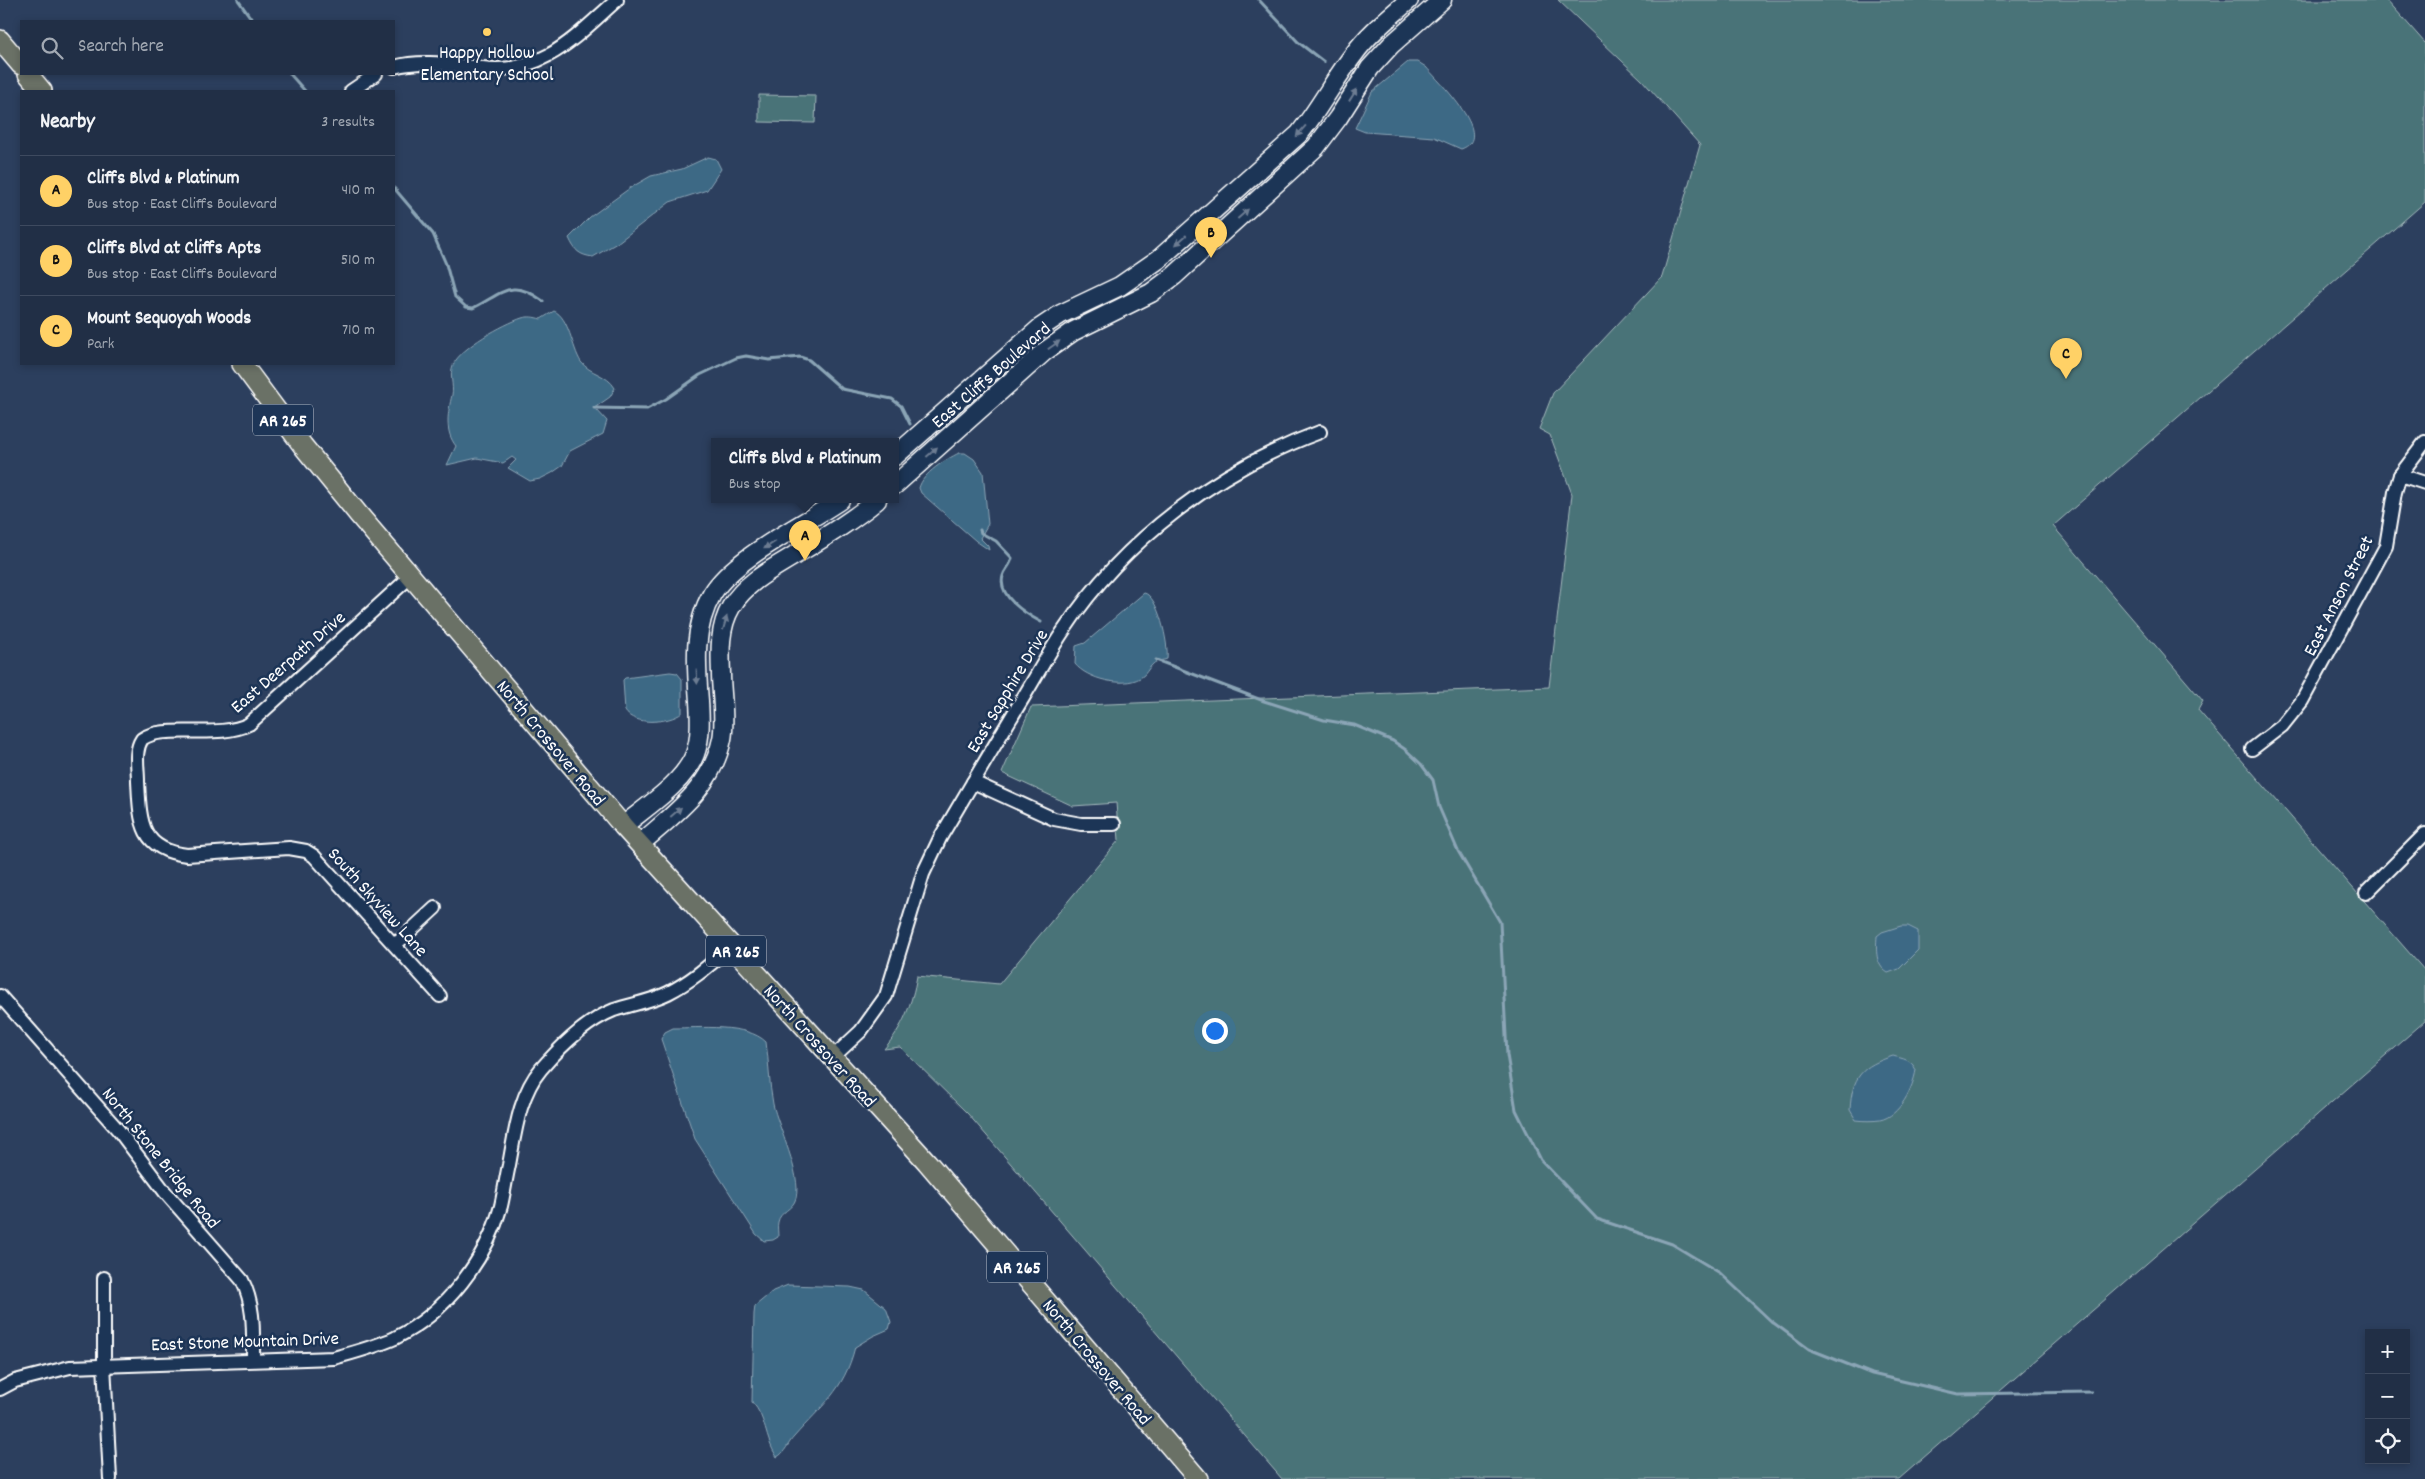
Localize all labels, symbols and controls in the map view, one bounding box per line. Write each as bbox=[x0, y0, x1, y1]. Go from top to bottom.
search box bbox=[20, 20, 395, 75]
marker: Happy Hollow Elementary School bbox=[481, 26, 493, 38]
icon: search bbox=[38, 34, 66, 62]
text: Search here bbox=[78, 34, 164, 61]
place label: Happy Hollow Elementary School bbox=[421, 41, 554, 90]
one-way arrow bbox=[1348, 89, 1357, 102]
text: Nearby bbox=[40, 108, 95, 138]
text: 3 results bbox=[321, 111, 375, 134]
one-way arrow bbox=[1295, 124, 1307, 136]
text: Cliffs Blvd & Platinum bbox=[87, 166, 240, 193]
text: A bbox=[52, 179, 60, 202]
text: 410 m bbox=[341, 179, 375, 202]
text: Bus stop · East Cliffs Boulevard bbox=[87, 193, 277, 216]
one-way arrow bbox=[1237, 208, 1249, 220]
pin: B bbox=[1195, 217, 1227, 258]
one-way arrow bbox=[1175, 234, 1187, 246]
text: Cliffs Blvd at Cliffs Apts bbox=[87, 236, 261, 263]
text: B bbox=[52, 249, 60, 272]
text: 510 m bbox=[341, 249, 375, 272]
text: Bus stop · East Cliffs Boulevard bbox=[87, 263, 277, 286]
text: Mount Sequoyah Woods bbox=[87, 306, 251, 333]
street label: East Cliffs Boulevard bbox=[927, 317, 1058, 436]
text: C bbox=[52, 319, 60, 342]
text: 710 m bbox=[342, 319, 375, 342]
text: Park bbox=[87, 333, 114, 356]
pin: C bbox=[2050, 338, 2082, 379]
one-way arrow bbox=[1047, 340, 1061, 350]
road number: AR 265 bbox=[253, 404, 313, 436]
popup bbox=[711, 438, 899, 503]
text: Cliffs Blvd & Platinum bbox=[729, 446, 881, 473]
one-way arrow bbox=[925, 447, 938, 458]
text: Bus stop bbox=[729, 473, 781, 496]
pin: A bbox=[789, 520, 821, 561]
street label: East Anson Street bbox=[2298, 532, 2382, 661]
one-way arrow bbox=[763, 540, 776, 549]
street label: East Deerpath Drive bbox=[226, 606, 353, 721]
one-way arrow bbox=[721, 616, 729, 631]
street label: East Sapphire Drive bbox=[961, 625, 1057, 759]
one-way arrow bbox=[694, 669, 702, 685]
street label: North Crossover Road bbox=[488, 675, 610, 813]
one-way arrow bbox=[670, 806, 682, 818]
street label: South Skyview Lane bbox=[320, 843, 433, 964]
road number: AR 265 bbox=[706, 936, 766, 966]
street label: North Crossover Road bbox=[756, 980, 881, 1115]
your location bbox=[1202, 1018, 1228, 1044]
street label: North Stone Bridge Road bbox=[94, 1083, 225, 1236]
road number: AR 265 bbox=[987, 1252, 1047, 1282]
street label: North Crossover Road bbox=[1034, 1294, 1156, 1432]
street label: East Stone Mountain Drive bbox=[151, 1327, 340, 1360]
map controls bbox=[2365, 1329, 2410, 1464]
button: + bbox=[2365, 1329, 2410, 1374]
button: − bbox=[2365, 1374, 2410, 1419]
button: locate bbox=[2365, 1419, 2410, 1464]

